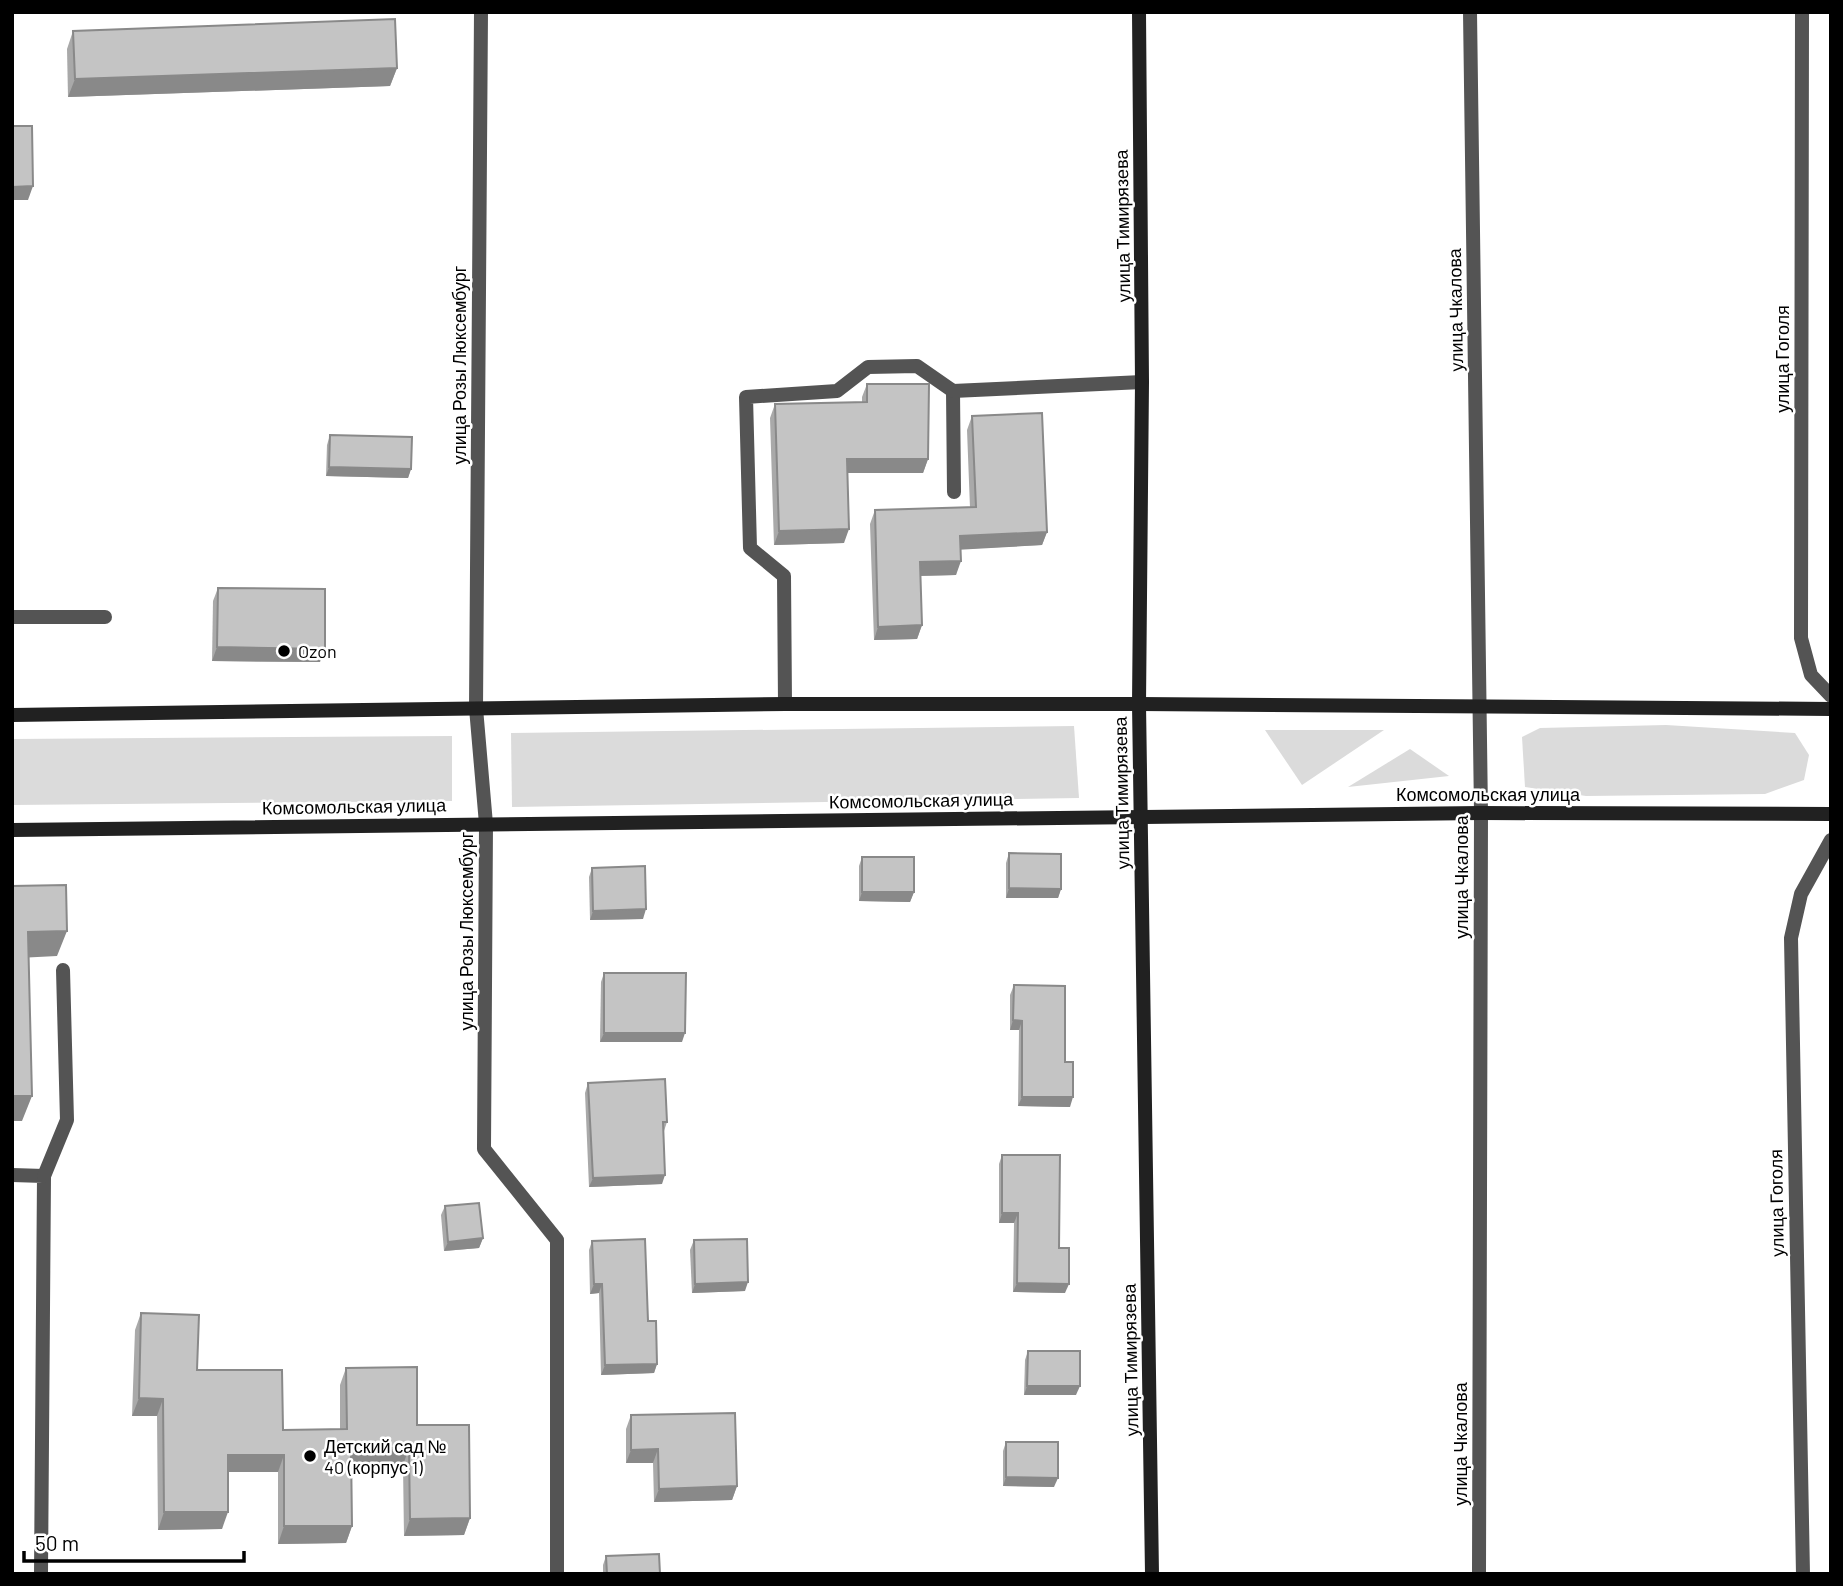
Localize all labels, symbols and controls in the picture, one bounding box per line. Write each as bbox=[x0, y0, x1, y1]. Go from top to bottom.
street label: улица Тимирязева bbox=[1110, 148, 1134, 303]
street label: улица Чкалова bbox=[1443, 247, 1467, 372]
street label: улица Розы Люксембург bbox=[448, 265, 470, 464]
street label: улица Гоголя bbox=[1771, 305, 1793, 413]
place label: Ozon bbox=[298, 640, 337, 662]
marker: Ozon bbox=[276, 643, 292, 659]
street label: улица Тимирязева bbox=[1109, 715, 1133, 870]
street label: Комсомольская улица bbox=[1396, 783, 1581, 805]
street label: Комсомольская улица bbox=[829, 787, 1014, 813]
street label: Комсомольская улица bbox=[262, 793, 447, 819]
street label: улица Чкалова bbox=[1450, 814, 1472, 939]
street label: улица Розы Люксембург bbox=[455, 831, 477, 1030]
street label: улица Гоголя bbox=[1764, 1149, 1788, 1257]
street label: улица Тимирязева bbox=[1118, 1282, 1142, 1437]
street label: улица Чкалова bbox=[1449, 1381, 1471, 1506]
place label: Детский сад № 40 (корпус 1) bbox=[324, 1435, 447, 1478]
marker: Детский сад № 40 (корпус 1) bbox=[302, 1448, 318, 1464]
scale bar bbox=[24, 1520, 245, 1564]
text: 50 m bbox=[35, 1530, 79, 1555]

